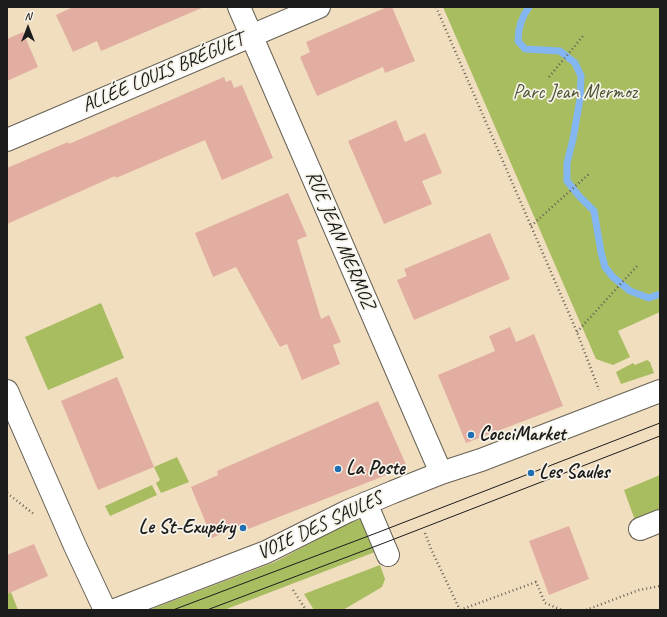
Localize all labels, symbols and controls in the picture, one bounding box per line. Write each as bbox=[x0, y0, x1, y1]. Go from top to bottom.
north arrow bbox=[8, 8, 48, 48]
text: N bbox=[25, 9, 31, 23]
street label: ALLÉE LOUIS BRÉGUET bbox=[78, 28, 248, 118]
park label: Parc Jean Mermoz bbox=[513, 81, 637, 105]
street label: RUE JEAN MERMOZ bbox=[300, 167, 380, 313]
place label: CocciMarket bbox=[479, 423, 565, 447]
marker: CocciMarket bbox=[466, 430, 476, 440]
place label: La Poste bbox=[346, 457, 405, 481]
place label: Les Saules bbox=[539, 461, 609, 485]
marker: La Poste bbox=[333, 464, 343, 474]
marker: Les Saules bbox=[526, 468, 536, 478]
street label: VOIE DES SAULES bbox=[253, 486, 387, 566]
place label: Le St-Exupéry bbox=[138, 516, 235, 540]
marker: Le St-Exupéry bbox=[238, 523, 248, 533]

